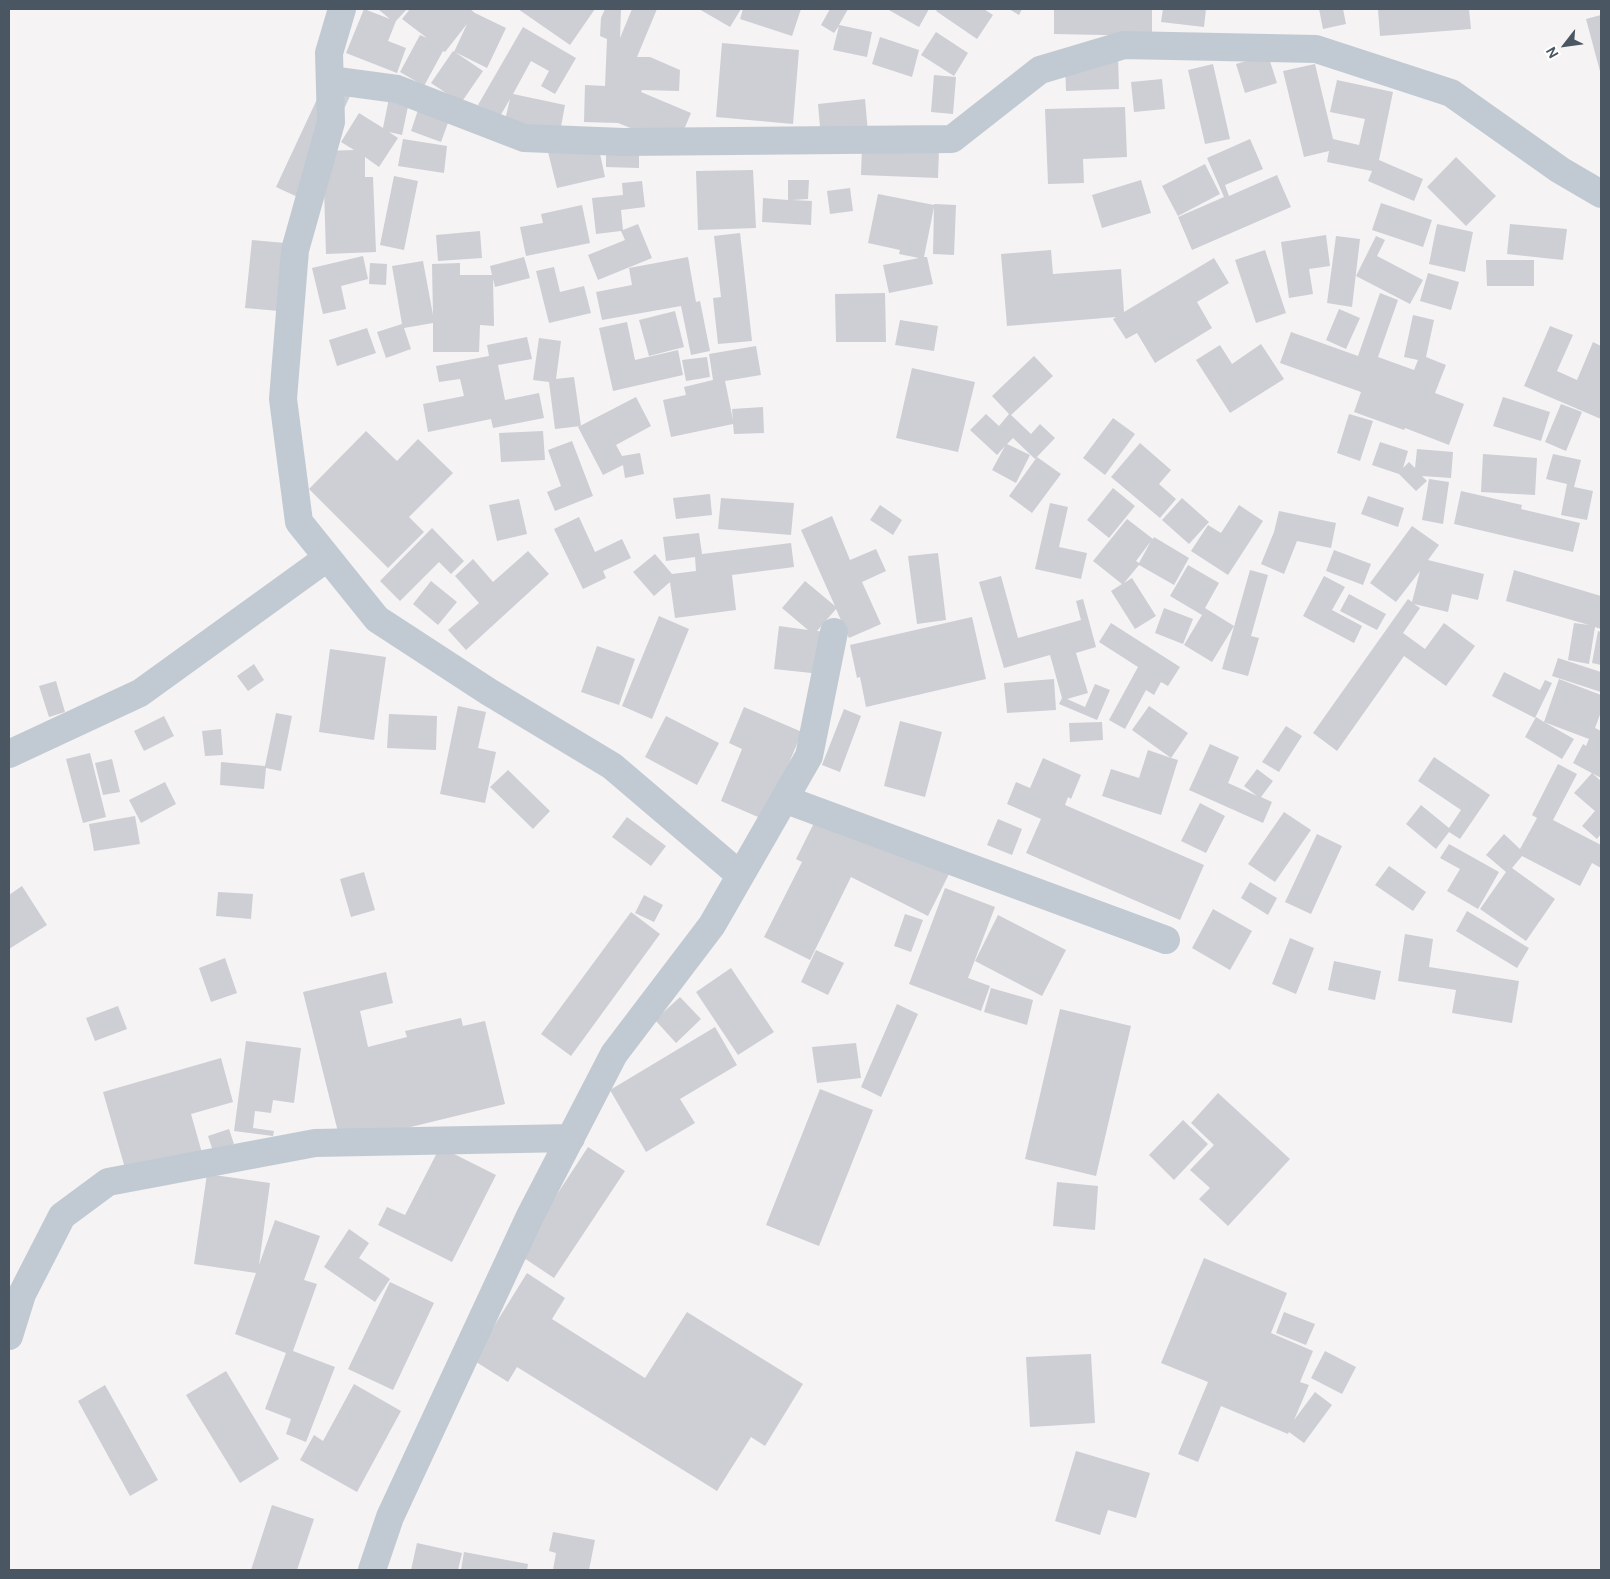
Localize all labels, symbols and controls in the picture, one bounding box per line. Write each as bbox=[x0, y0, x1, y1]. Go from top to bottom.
north arrow bbox=[1540, 20, 1590, 70]
text: N bbox=[1542, 44, 1562, 61]

